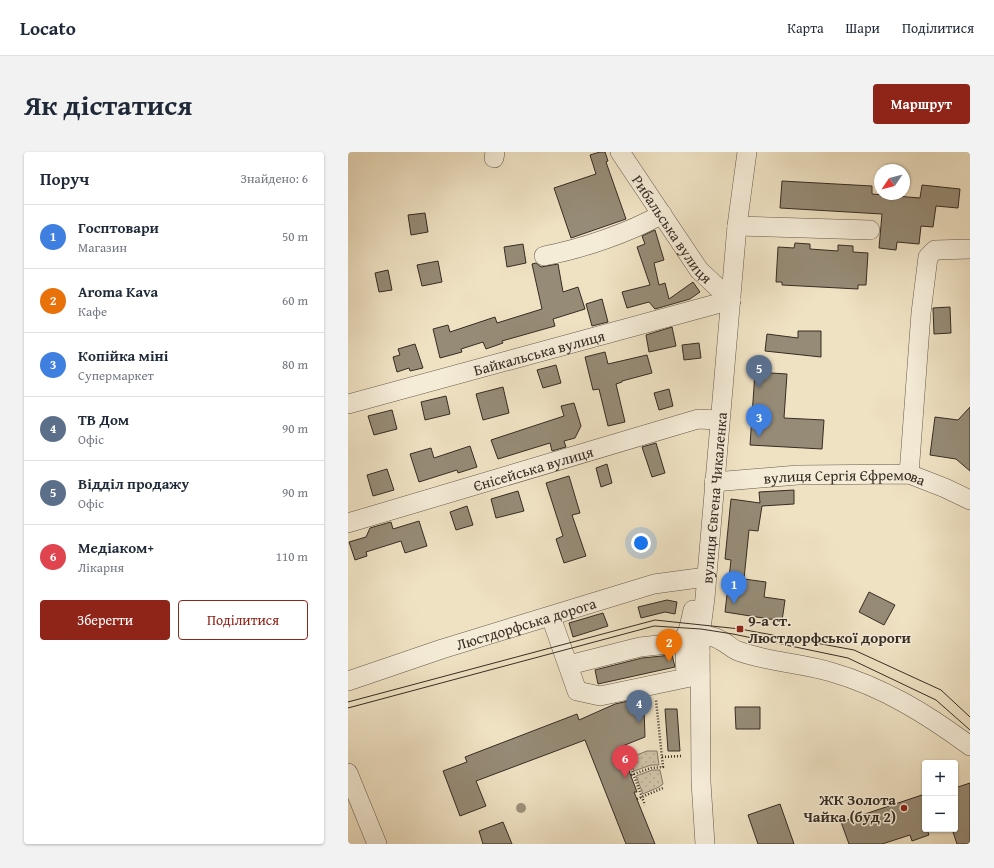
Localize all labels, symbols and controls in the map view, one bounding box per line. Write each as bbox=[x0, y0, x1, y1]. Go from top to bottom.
text: Locato bbox=[20, 14, 76, 42]
text: Карта bbox=[787, 18, 824, 38]
text: Шари bbox=[846, 18, 880, 38]
text: Поділитися bbox=[902, 18, 974, 38]
text: Як дістатися bbox=[24, 84, 192, 125]
button: Маршрут bbox=[873, 84, 970, 124]
north arrow bbox=[874, 164, 910, 200]
text: Поруч bbox=[40, 166, 89, 191]
text: Знайдено: 6 bbox=[240, 169, 308, 188]
street label: Рибальська вулиця bbox=[628, 170, 717, 288]
text: Госптовари bbox=[78, 217, 159, 238]
text: 1 bbox=[50, 227, 56, 246]
text: 50 m bbox=[282, 227, 308, 246]
text: Магазин bbox=[78, 238, 127, 257]
text: Aroma Kava bbox=[78, 281, 158, 302]
text: 2 bbox=[50, 291, 56, 310]
text: 60 m bbox=[282, 291, 308, 310]
text: Кафе bbox=[78, 302, 107, 321]
street label: Байкальська вулиця bbox=[471, 324, 608, 380]
text: Копійка міні bbox=[78, 345, 168, 366]
text: 3 bbox=[50, 355, 56, 374]
text: 80 m bbox=[282, 355, 308, 374]
pin: 5 bbox=[746, 355, 772, 388]
text: Супермаркет bbox=[78, 366, 154, 385]
pin: 3 bbox=[746, 404, 772, 437]
text: ТВ Дом bbox=[78, 409, 129, 430]
street label: вулиця Євгена Чикаленка bbox=[696, 410, 732, 584]
text: 4 bbox=[50, 419, 56, 438]
text: 90 m bbox=[282, 419, 308, 438]
text: Офіс bbox=[78, 430, 104, 449]
street label: Єнісейська вулиця bbox=[470, 440, 596, 496]
street label: вулиця Сергія Єфремова bbox=[763, 463, 929, 490]
text: Відділ продажу bbox=[78, 473, 189, 494]
text: 5 bbox=[50, 483, 56, 502]
text: 90 m bbox=[282, 483, 308, 502]
text: Офіс bbox=[78, 494, 104, 513]
your location bbox=[631, 533, 651, 553]
text: Медіаком+ bbox=[78, 537, 154, 558]
text: 6 bbox=[50, 547, 56, 566]
text: 110 m bbox=[276, 547, 308, 566]
text: Лікарня bbox=[78, 558, 124, 577]
pin: 1 bbox=[721, 571, 747, 604]
street label: Люстдорфська дорога bbox=[453, 592, 599, 655]
button: Зберегти bbox=[40, 600, 170, 640]
button: Поділитися bbox=[178, 600, 308, 640]
place label: 9-а ст. Люстдорфської дороги bbox=[748, 610, 911, 648]
marker: 9-а ст. Люстдорфської дороги bbox=[735, 624, 745, 634]
pin: 2 bbox=[656, 629, 682, 662]
pin: 4 bbox=[626, 690, 652, 723]
pin: 6 bbox=[612, 745, 638, 778]
map controls bbox=[922, 760, 958, 832]
button: + bbox=[922, 760, 958, 796]
place label: ЖК Золота Чайка (буд 2) bbox=[803, 789, 896, 827]
button: − bbox=[922, 796, 958, 832]
marker: ЖК Золота Чайка (буд 2) bbox=[899, 803, 909, 813]

